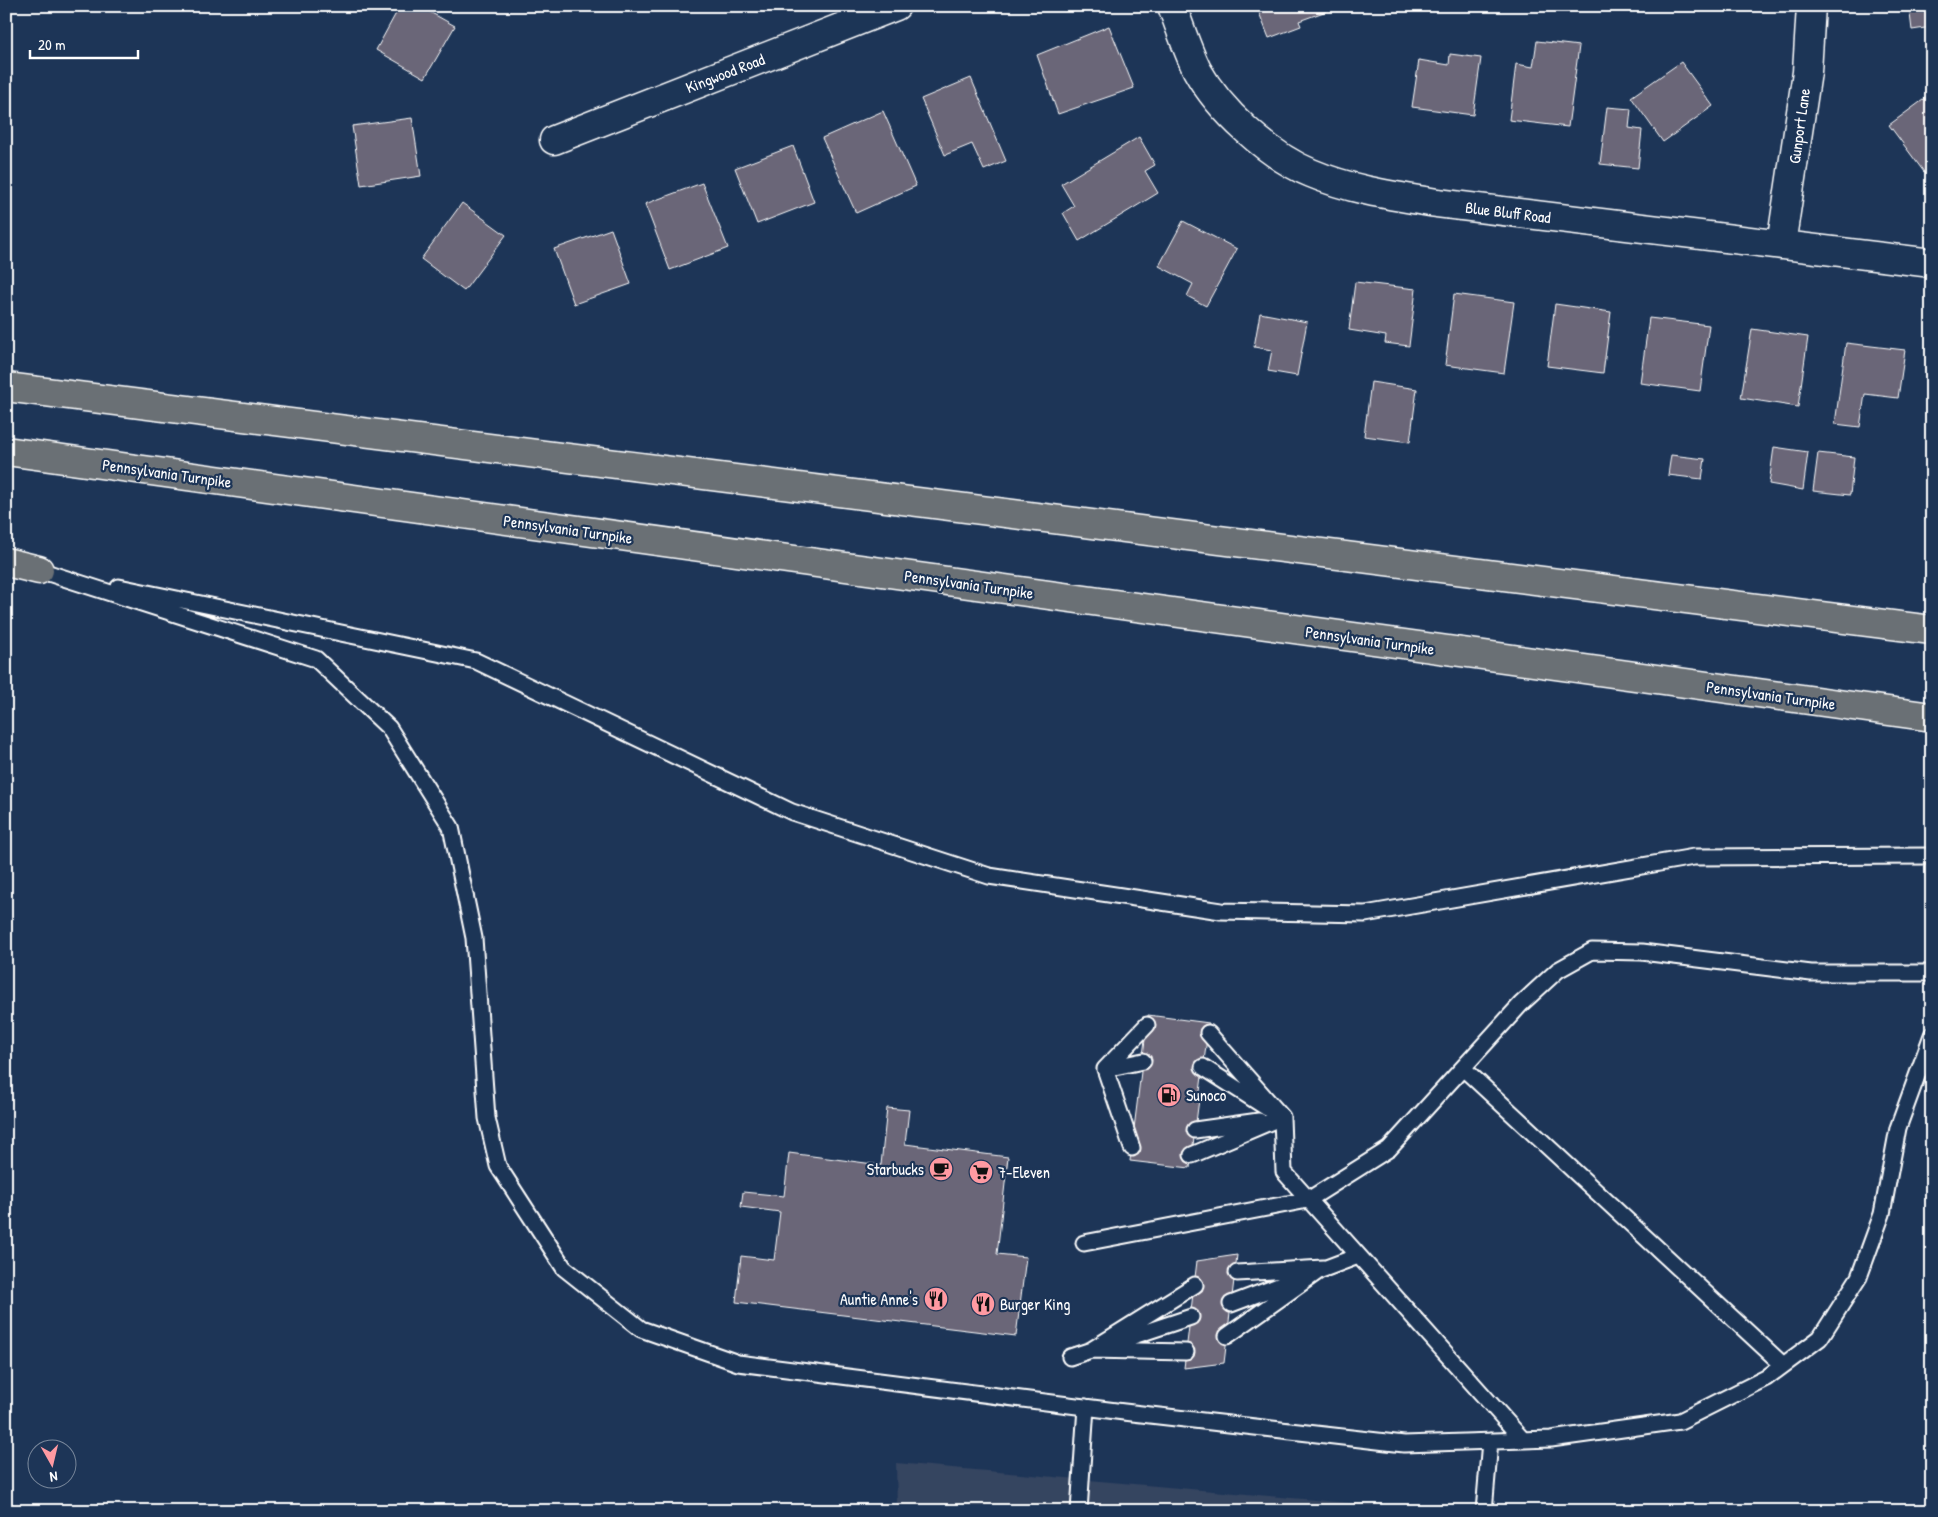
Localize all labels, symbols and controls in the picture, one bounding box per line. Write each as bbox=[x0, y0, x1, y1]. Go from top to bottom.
scale bar bbox=[30, 28, 138, 60]
text: 20 m bbox=[38, 34, 65, 55]
street label: Kingwood Road bbox=[682, 48, 768, 98]
street label: Gunport Lane bbox=[1783, 86, 1815, 165]
street label: Blue Bluff Road bbox=[1464, 196, 1552, 228]
street label: Pennsylvania Turnpike bbox=[101, 453, 233, 493]
street label: Pennsylvania Turnpike bbox=[502, 509, 634, 549]
street label: Pennsylvania Turnpike bbox=[903, 564, 1035, 604]
street label: Pennsylvania Turnpike bbox=[1304, 620, 1436, 660]
street label: Pennsylvania Turnpike bbox=[1705, 675, 1837, 715]
fuel station icon: Sunoco bbox=[1156, 1082, 1182, 1108]
place label: Sunoco bbox=[1186, 1084, 1227, 1106]
cafe icon: Starbucks bbox=[928, 1156, 954, 1182]
place label: Starbucks bbox=[867, 1158, 924, 1180]
supermarket icon: 7-Eleven bbox=[968, 1159, 994, 1185]
place label: 7-Eleven bbox=[998, 1161, 1050, 1183]
restaurant icon: Auntie Anne's bbox=[923, 1286, 949, 1312]
place label: Auntie Anne's bbox=[840, 1288, 918, 1310]
restaurant icon: Burger King bbox=[970, 1291, 996, 1317]
place label: Burger King bbox=[1000, 1293, 1070, 1315]
north arrow bbox=[28, 1440, 78, 1490]
text: N bbox=[48, 1467, 59, 1487]

